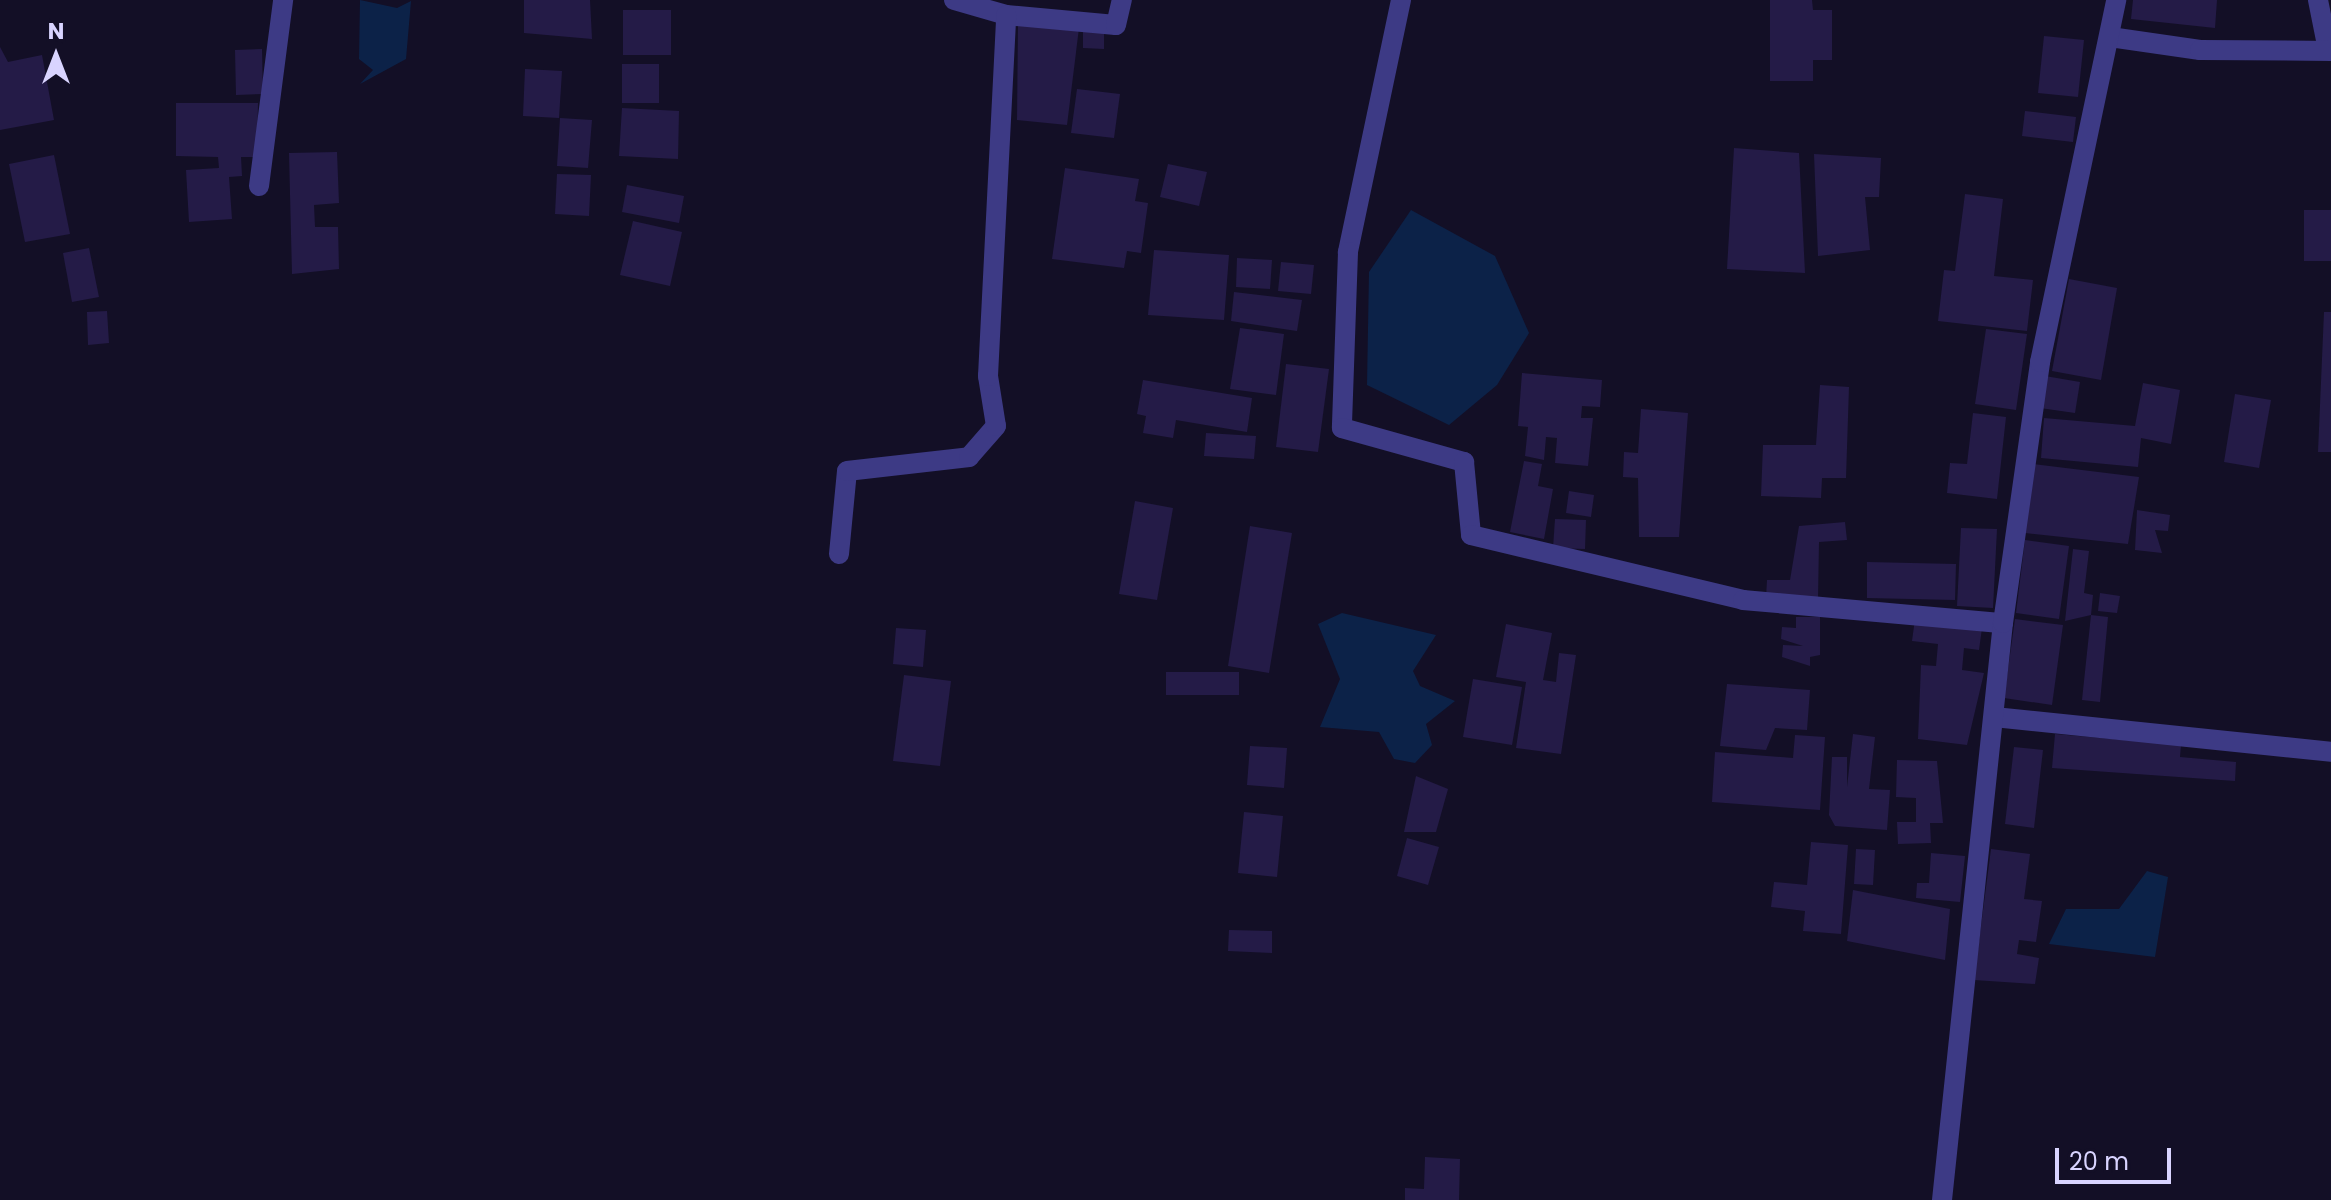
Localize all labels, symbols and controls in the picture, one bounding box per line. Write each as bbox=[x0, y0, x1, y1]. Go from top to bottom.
north arrow bbox=[16, 16, 96, 96]
text: N bbox=[48, 16, 64, 47]
scale bar bbox=[2059, 1132, 2175, 1182]
text: 20 m bbox=[2069, 1145, 2129, 1178]

